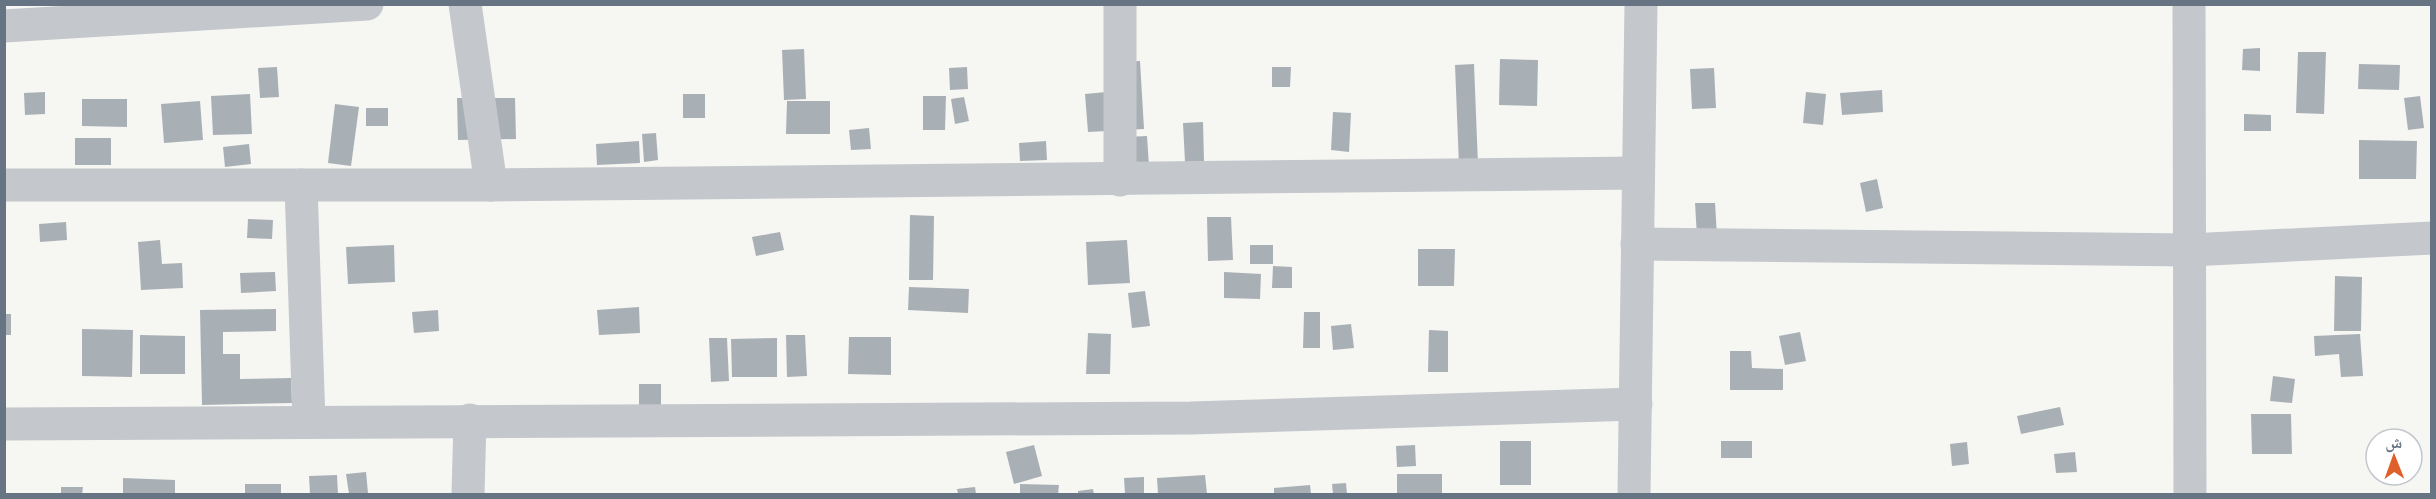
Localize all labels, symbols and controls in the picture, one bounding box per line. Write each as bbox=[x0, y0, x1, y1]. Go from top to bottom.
north arrow bbox=[2364, 427, 2424, 487]
text: ش bbox=[2385, 433, 2402, 452]

